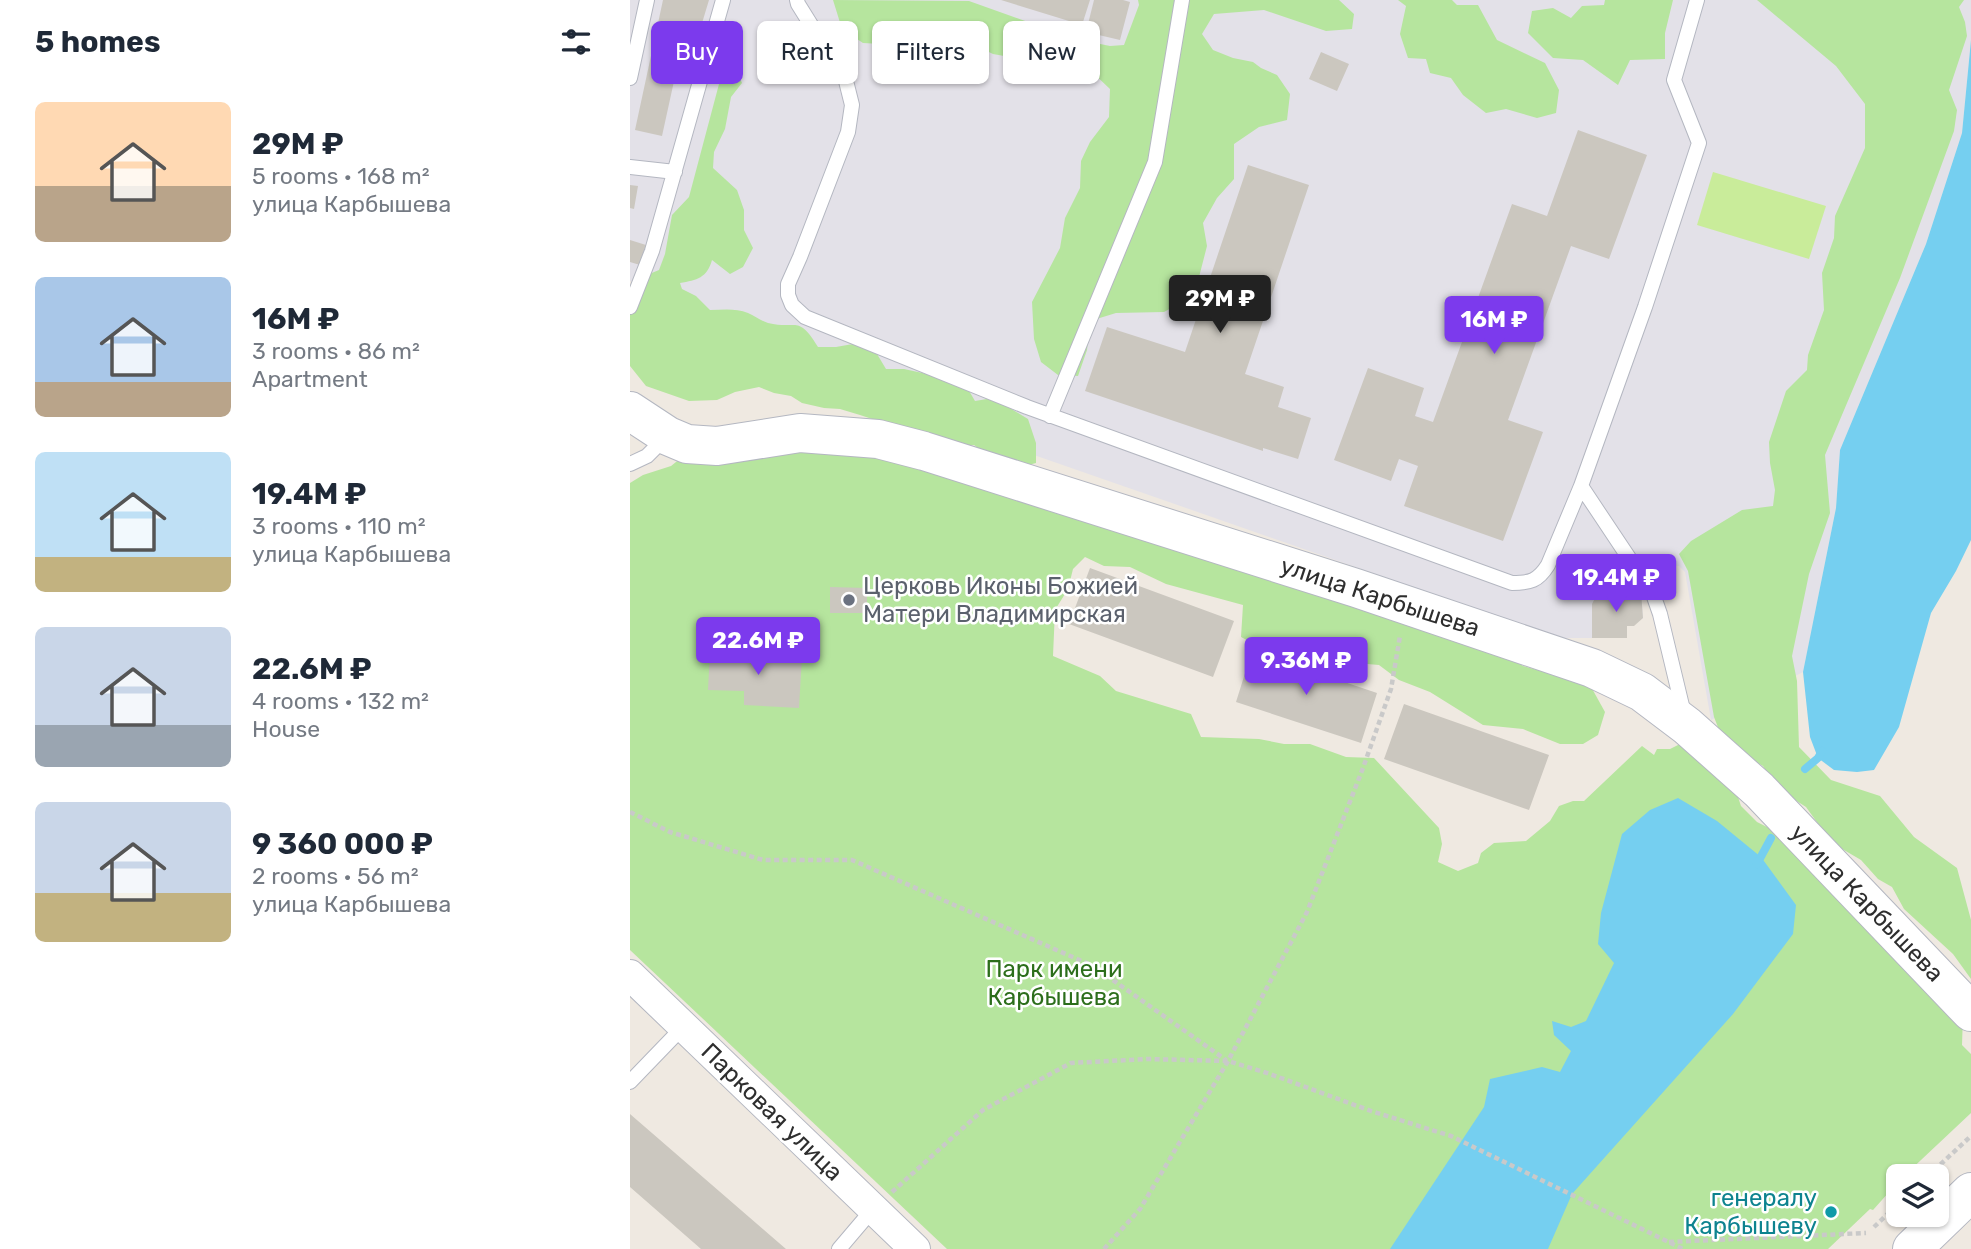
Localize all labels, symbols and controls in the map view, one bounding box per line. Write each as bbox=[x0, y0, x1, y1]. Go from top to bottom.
chip: Buy bbox=[651, 21, 743, 84]
chip: Rent bbox=[757, 21, 858, 84]
chip: Filters bbox=[872, 21, 989, 84]
chip: New bbox=[1003, 21, 1100, 84]
icon: filters bbox=[557, 23, 595, 61]
text: 5 homes bbox=[35, 24, 161, 60]
text: 29M ₽ bbox=[252, 126, 344, 162]
icon: home bbox=[91, 130, 175, 214]
text: 5 rooms · 168 m² bbox=[252, 162, 430, 190]
text: улица Карбышева bbox=[252, 190, 451, 218]
pin: 29M ₽ bbox=[1171, 276, 1269, 335]
text: 29M ₽ bbox=[1185, 284, 1255, 312]
pin: 16M ₽ bbox=[1445, 296, 1543, 356]
text: 16M ₽ bbox=[252, 301, 339, 337]
icon: home bbox=[91, 305, 175, 389]
text: 16M ₽ bbox=[1461, 305, 1527, 333]
text: 3 rooms · 86 m² bbox=[252, 337, 420, 365]
text: Apartment bbox=[252, 365, 368, 393]
text: 19.4M ₽ bbox=[252, 476, 366, 512]
icon: home bbox=[91, 480, 175, 564]
text: 3 rooms · 110 m² bbox=[252, 512, 426, 540]
text: улица Карбышева bbox=[252, 540, 451, 568]
street label: улица Карбышева bbox=[1277, 552, 1483, 642]
pin: 19.4M ₽ bbox=[1551, 554, 1681, 614]
text: 19.4M ₽ bbox=[1572, 563, 1660, 591]
place label: Церковь Иконы Божией Матери Владимирская bbox=[863, 572, 1138, 628]
marker: Церковь Иконы Божией Матери Владимирская bbox=[841, 592, 857, 608]
pin: 22.6M ₽ bbox=[693, 618, 823, 677]
text: 22.6M ₽ bbox=[712, 626, 804, 654]
pin: 9.36M ₽ bbox=[1241, 638, 1371, 697]
text: 9.36M ₽ bbox=[1261, 646, 1351, 674]
text: 22.6M ₽ bbox=[252, 651, 372, 687]
icon: home bbox=[91, 655, 175, 739]
text: 4 rooms · 132 m² bbox=[252, 687, 429, 715]
text: House bbox=[252, 715, 320, 743]
street label: улица Карбышева bbox=[1785, 819, 1949, 987]
text: 9 360 000 ₽ bbox=[252, 826, 433, 862]
icon: home bbox=[91, 830, 175, 914]
text: 2 rooms · 56 m² bbox=[252, 862, 419, 890]
text: улица Карбышева bbox=[252, 890, 451, 918]
park label: Парк имени Карбышева bbox=[985, 955, 1123, 1011]
street label: Парковая улица bbox=[696, 1038, 848, 1186]
map controls bbox=[1886, 1164, 1949, 1227]
button: layers bbox=[1886, 1164, 1949, 1227]
place label: генералу Карбышеву bbox=[1684, 1184, 1817, 1240]
marker: генералу Карбышеву bbox=[1823, 1204, 1839, 1220]

